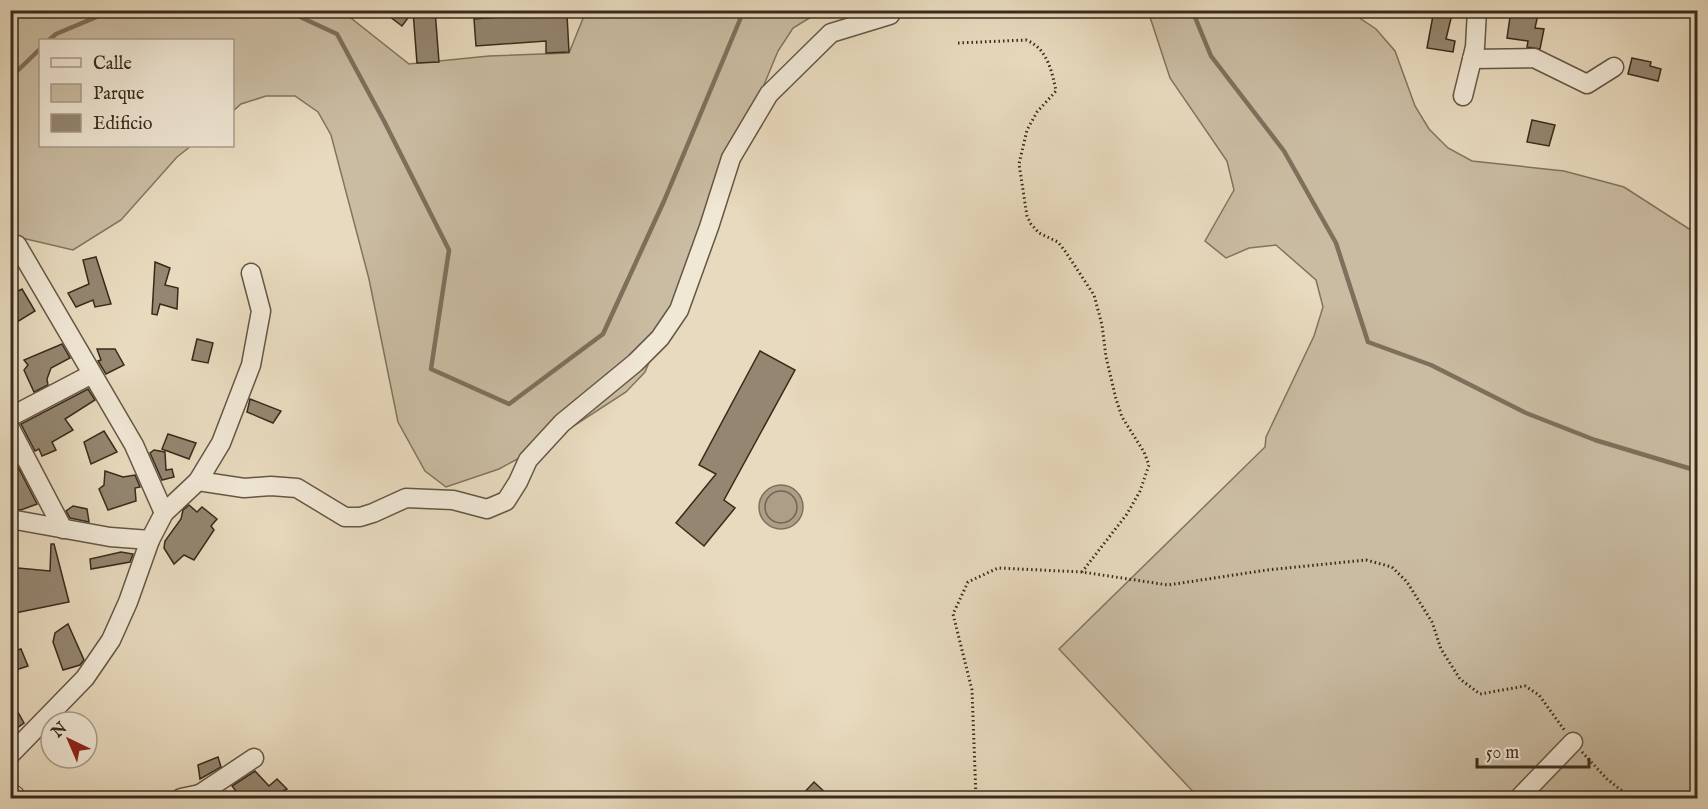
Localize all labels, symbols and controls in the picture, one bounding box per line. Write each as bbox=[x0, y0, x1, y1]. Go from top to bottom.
legend bbox=[39, 39, 234, 147]
text: Calle bbox=[93, 53, 132, 76]
text: Parque bbox=[93, 83, 144, 106]
text: Edificio bbox=[93, 113, 153, 136]
north arrow bbox=[39, 710, 99, 770]
text: N bbox=[47, 719, 72, 743]
scale bar bbox=[1477, 731, 1590, 769]
text: 50 m bbox=[1486, 742, 1519, 765]

